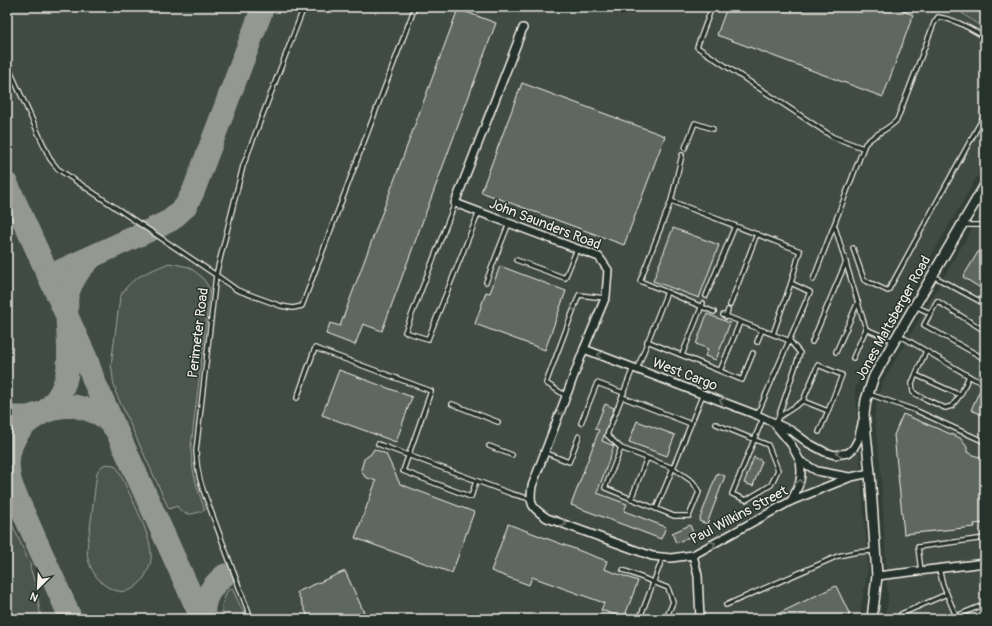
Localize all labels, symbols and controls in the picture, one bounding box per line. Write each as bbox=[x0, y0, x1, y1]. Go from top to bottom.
street label: John Saunders Road bbox=[487, 195, 603, 253]
street label: Jones Maltsberger Road bbox=[852, 253, 934, 383]
street label: Perimeter Road bbox=[184, 287, 212, 379]
one-way arrow bbox=[571, 304, 579, 311]
one-way arrow bbox=[597, 352, 604, 360]
street label: West Cargo bbox=[650, 354, 720, 394]
one-way arrow bbox=[917, 392, 924, 399]
one-way arrow bbox=[718, 398, 725, 406]
one-way arrow bbox=[556, 408, 564, 415]
one-way arrow bbox=[836, 449, 842, 458]
one-way arrow bbox=[795, 479, 803, 485]
street label: Paul Wilkins Street bbox=[687, 482, 791, 548]
one-way arrow bbox=[561, 520, 568, 528]
one-way arrow bbox=[709, 541, 717, 549]
north arrow bbox=[18, 568, 58, 608]
text: N bbox=[28, 589, 40, 604]

